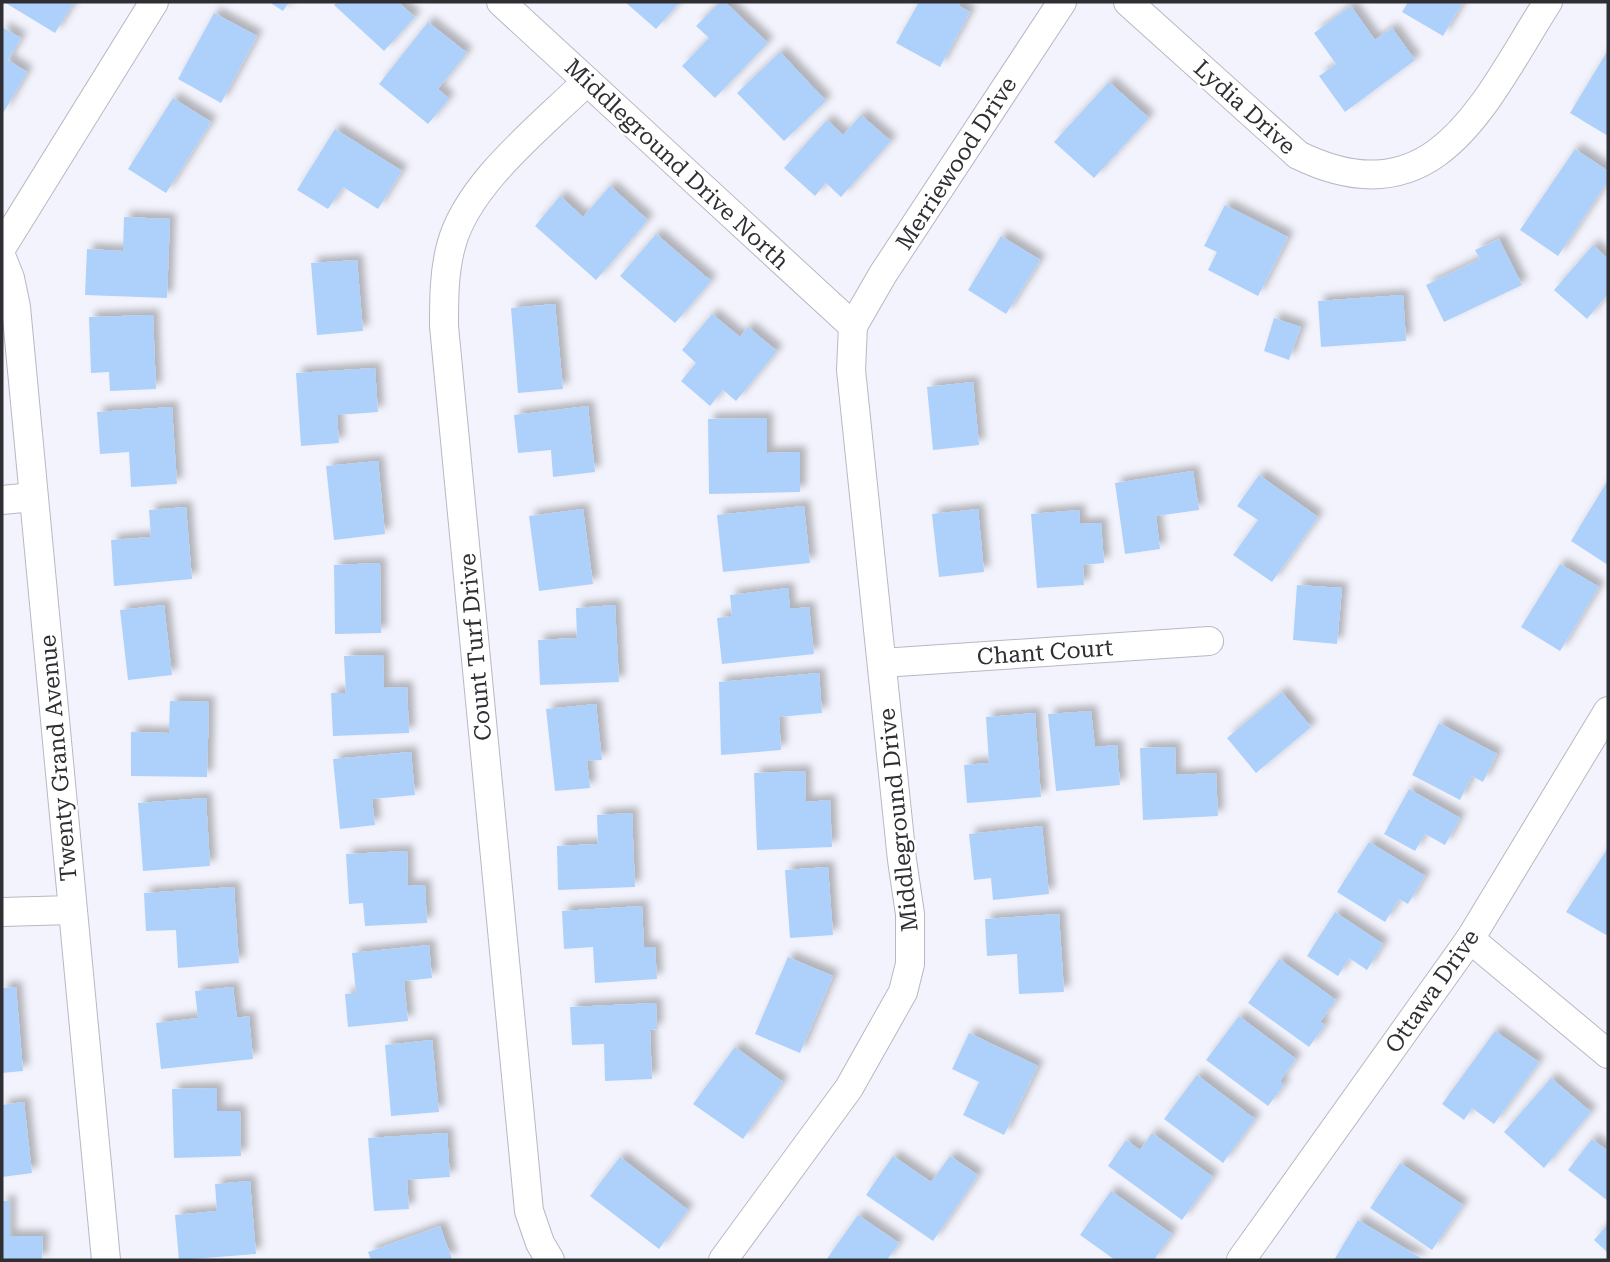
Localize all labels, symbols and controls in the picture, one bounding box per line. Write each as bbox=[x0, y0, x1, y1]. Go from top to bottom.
street label: Middleground Drive North bbox=[559, 54, 794, 275]
street label: Lydia Drive bbox=[1188, 55, 1301, 160]
street label: Merriewood Drive bbox=[891, 72, 1022, 255]
street label: Count Turf Drive bbox=[454, 552, 497, 742]
street label: Twenty Grand Avenue bbox=[34, 634, 83, 882]
street label: Chant Court bbox=[976, 634, 1114, 671]
street label: Middleground Drive bbox=[873, 707, 924, 933]
street label: Ottawa Drive bbox=[1380, 924, 1485, 1058]

